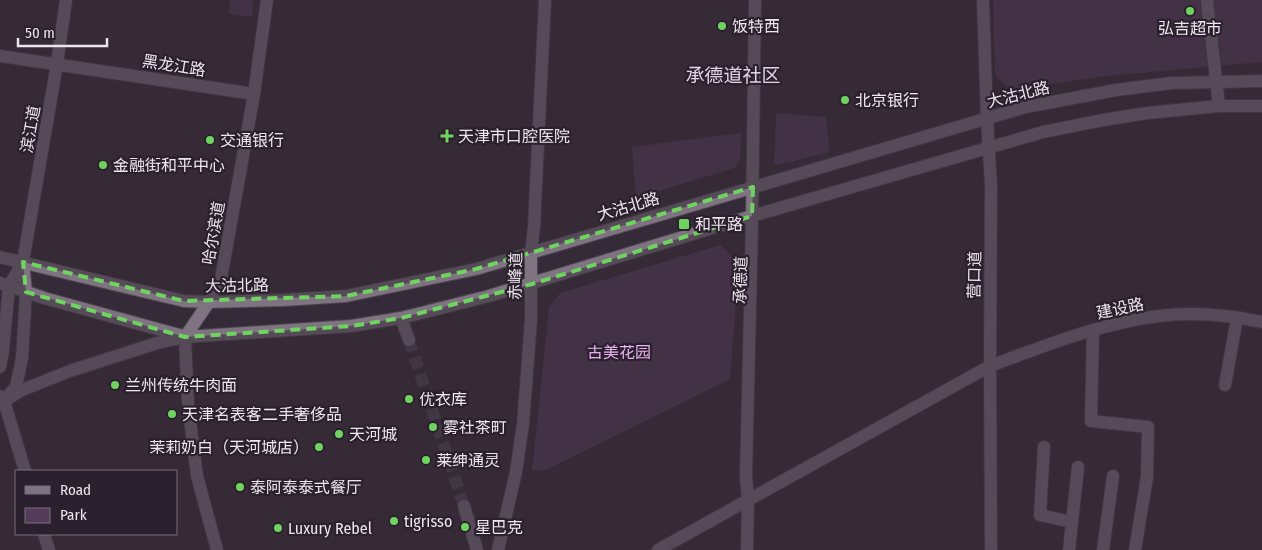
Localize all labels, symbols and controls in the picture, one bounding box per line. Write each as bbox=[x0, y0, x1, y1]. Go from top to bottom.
marker: 弘吉超市 bbox=[1184, 5, 1196, 17]
scale bar bbox=[18, 15, 106, 47]
place label: 饭特西 bbox=[732, 17, 780, 36]
place label: 弘吉超市 bbox=[1158, 19, 1222, 38]
marker: 饭特西 bbox=[716, 20, 728, 32]
text: 50 m bbox=[25, 24, 55, 42]
street label: 黑龙江路 bbox=[141, 51, 207, 80]
district label: 承德道社区 bbox=[685, 64, 781, 87]
street label: 大沽北路 bbox=[985, 78, 1051, 111]
place label: 北京银行 bbox=[855, 91, 919, 110]
marker: 北京银行 bbox=[839, 94, 851, 106]
street label: 滨江道 bbox=[17, 104, 44, 154]
place label: 天津市口腔医院 bbox=[458, 127, 570, 146]
marker: 天津市口腔医院 bbox=[440, 129, 454, 143]
place label: 交通银行 bbox=[220, 131, 284, 150]
marker: 交通银行 bbox=[204, 134, 216, 146]
place label: 金融街和平中心 bbox=[113, 156, 225, 175]
marker: 金融街和平中心 bbox=[97, 159, 109, 171]
street label: 大沽北路 bbox=[595, 189, 662, 224]
street label: 哈尔滨道 bbox=[199, 200, 228, 266]
place label: 和平路 bbox=[695, 215, 743, 234]
marker: 和平路 bbox=[677, 217, 691, 231]
street label: 营口道 bbox=[965, 251, 984, 299]
street label: 赤峰道 bbox=[506, 252, 525, 300]
street label: 承德道 bbox=[730, 256, 751, 304]
street label: 大沽北路 bbox=[205, 275, 269, 296]
street label: 建设路 bbox=[1095, 294, 1146, 323]
park label: 古美花园 bbox=[587, 343, 651, 362]
place label: 兰州传统牛肉面 bbox=[125, 376, 237, 395]
marker: 兰州传统牛肉面 bbox=[109, 379, 121, 391]
place label: 优衣库 bbox=[419, 390, 467, 409]
marker: 优衣库 bbox=[403, 393, 415, 405]
place label: 天津名表客二手奢侈品 bbox=[182, 405, 342, 424]
marker: 天津名表客二手奢侈品 bbox=[166, 408, 178, 420]
place label: 雾社茶町 bbox=[443, 418, 507, 437]
marker: 雾社茶町 bbox=[427, 421, 439, 433]
place label: 天河城 bbox=[349, 425, 397, 444]
marker: 天河城 bbox=[333, 428, 345, 440]
place label: 茉莉奶白（天河城店） bbox=[149, 438, 309, 457]
marker: 茉莉奶白（天河城店） bbox=[313, 441, 325, 453]
place label: 莱绅通灵 bbox=[436, 451, 500, 470]
marker: 莱绅通灵 bbox=[420, 454, 432, 466]
legend bbox=[15, 470, 178, 535]
place label: 泰阿泰泰式餐厅 bbox=[250, 478, 362, 497]
text: Road bbox=[60, 481, 91, 499]
marker: 泰阿泰泰式餐厅 bbox=[234, 481, 246, 493]
text: Park bbox=[60, 506, 87, 524]
place label: tigrisso bbox=[404, 512, 452, 531]
marker: tigrisso bbox=[388, 515, 400, 527]
place label: 星巴克 bbox=[475, 518, 523, 537]
place label: Luxury Rebel bbox=[288, 519, 372, 538]
marker: 星巴克 bbox=[459, 521, 471, 533]
marker: Luxury Rebel bbox=[272, 522, 284, 534]

